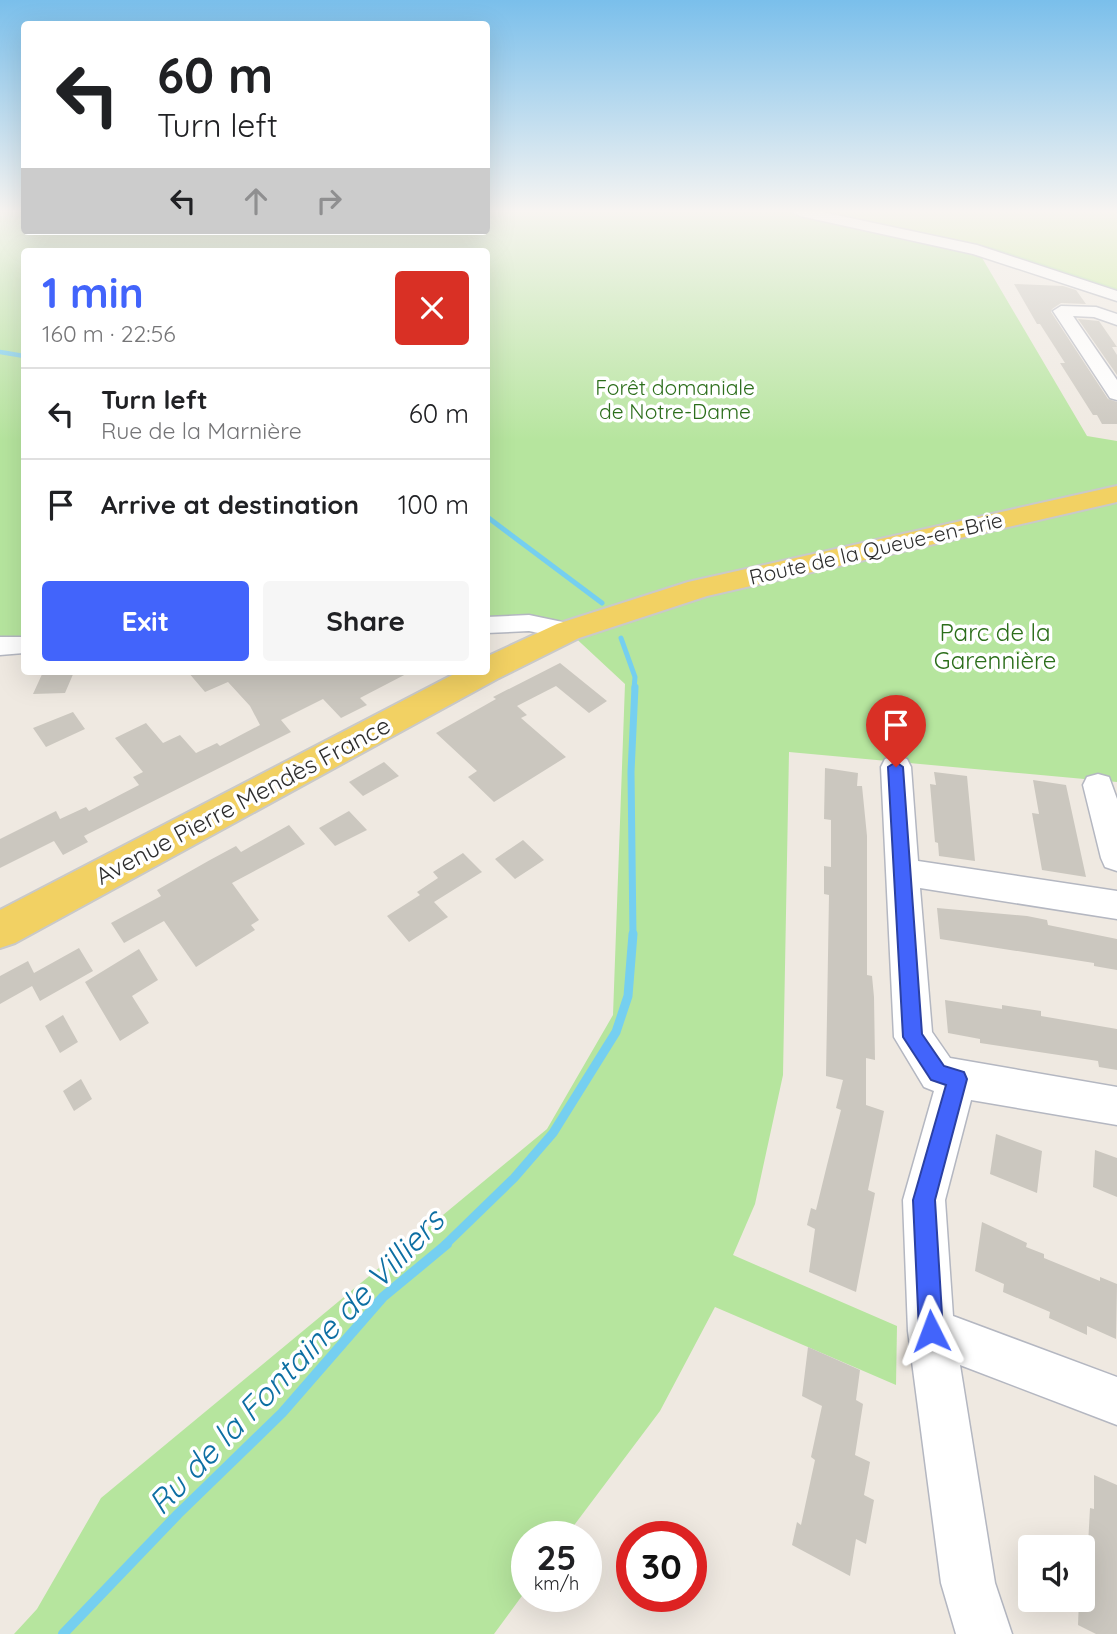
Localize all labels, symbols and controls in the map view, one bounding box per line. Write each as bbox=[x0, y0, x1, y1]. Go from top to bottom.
text: 60 m bbox=[157, 44, 273, 105]
icon: left bbox=[42, 49, 133, 140]
text: Turn left bbox=[157, 105, 278, 145]
icon: left bbox=[164, 182, 202, 220]
icon: ahead bbox=[237, 182, 275, 220]
icon: right bbox=[310, 182, 348, 220]
text: 1 min bbox=[42, 266, 144, 319]
button: close bbox=[395, 271, 469, 345]
text: 160 m · 22:56 bbox=[42, 319, 176, 348]
park label: Forêt domaniale de Notre-Dame bbox=[595, 374, 755, 424]
text: Turn left bbox=[101, 383, 208, 416]
icon: left bbox=[42, 395, 80, 433]
text: 60 m bbox=[409, 397, 469, 430]
text: Rue de la Marnière bbox=[101, 416, 302, 445]
icon: arrive bbox=[42, 486, 80, 524]
text: Arrive at destination bbox=[101, 488, 359, 521]
text: 100 m bbox=[398, 488, 469, 521]
street label: Route de la Queue-en-Brie bbox=[747, 506, 1005, 590]
button: Exit bbox=[42, 581, 249, 661]
button: Share bbox=[263, 581, 469, 661]
park label: Parc de la Garennière bbox=[934, 617, 1056, 675]
pin bbox=[866, 695, 926, 767]
icon: arrive bbox=[877, 706, 915, 744]
street label: Avenue Pierre Mendès France bbox=[90, 709, 395, 891]
water label: Ru de la Fontaine de Villiers bbox=[139, 1199, 453, 1522]
position arrow bbox=[894, 1294, 968, 1368]
speed limit sign: 30 bbox=[616, 1521, 707, 1612]
text: 25 bbox=[536, 1535, 577, 1579]
map controls bbox=[1018, 1535, 1095, 1612]
button: sound bbox=[1018, 1535, 1095, 1612]
text: km/h bbox=[534, 1572, 579, 1595]

